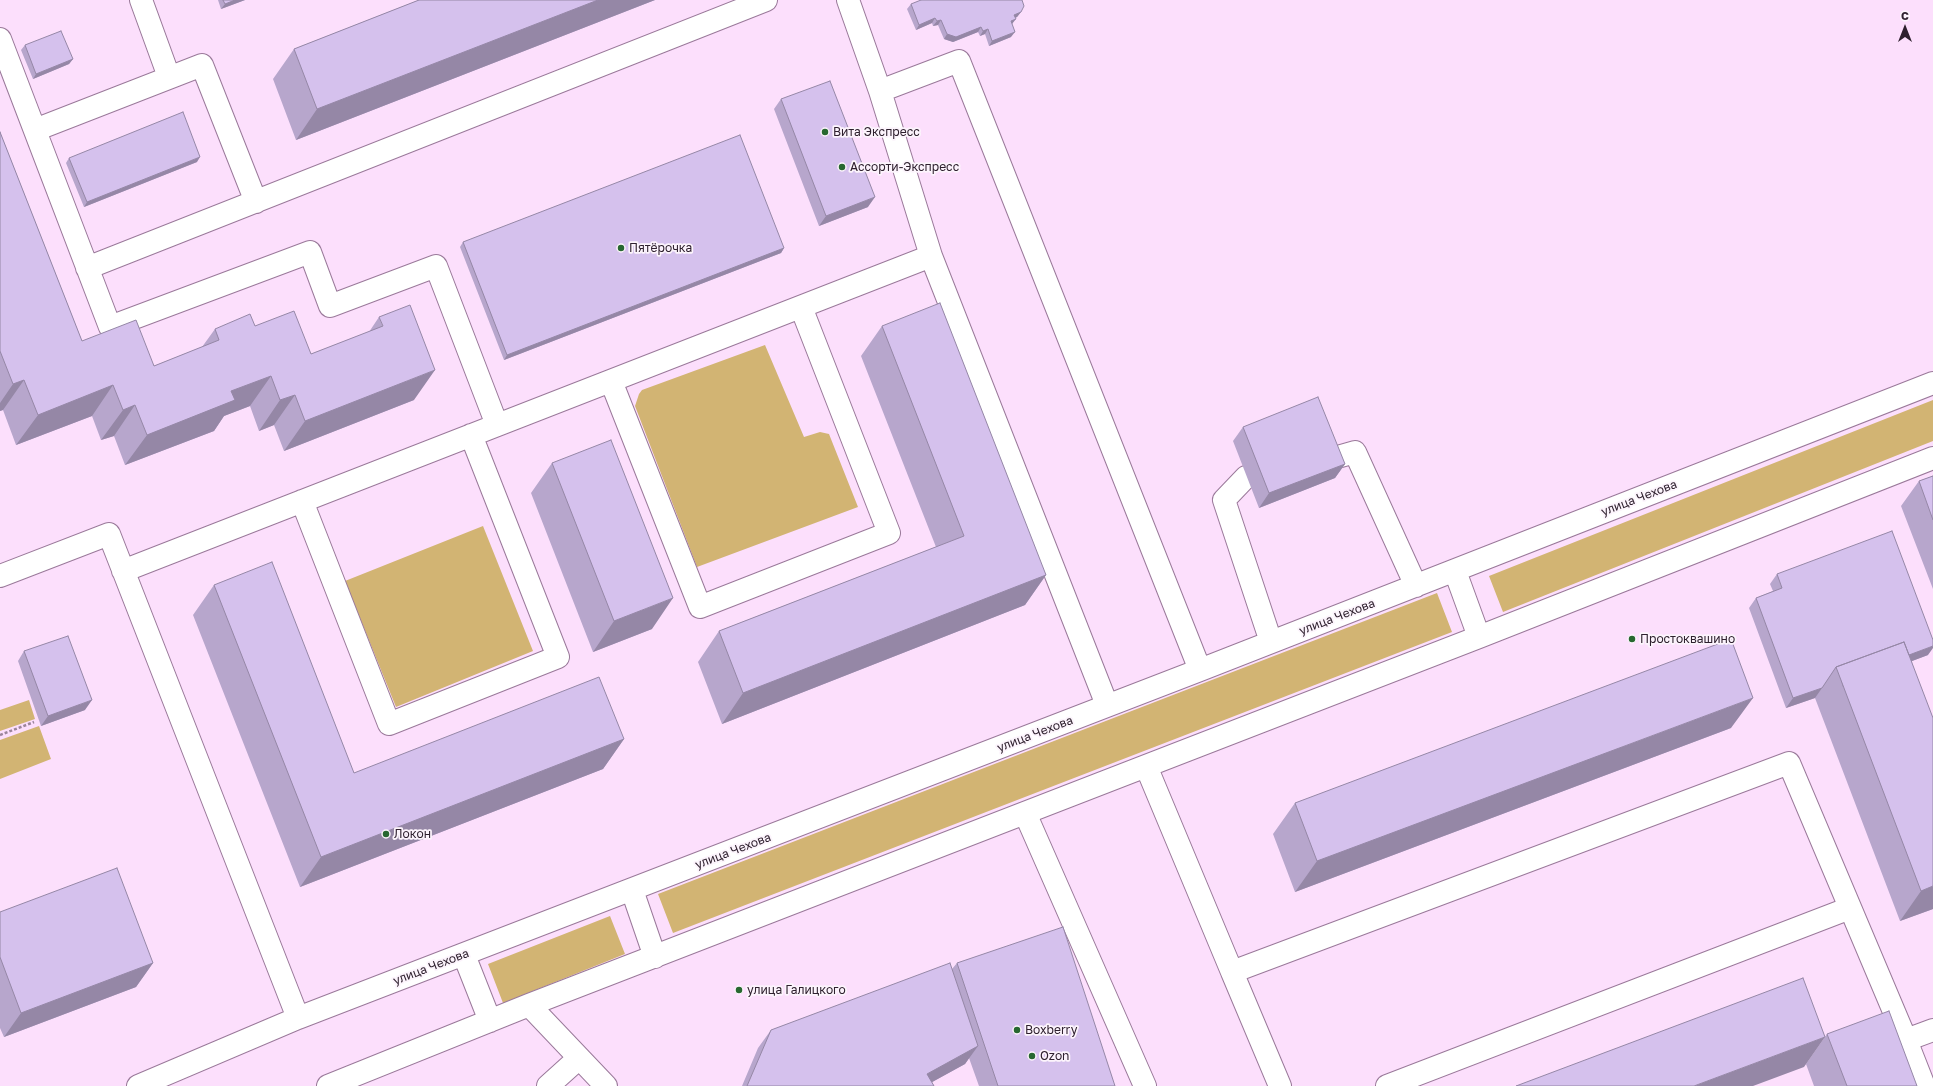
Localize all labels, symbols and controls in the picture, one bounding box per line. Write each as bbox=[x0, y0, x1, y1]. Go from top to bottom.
north arrow bbox=[1885, 8, 1925, 48]
text: С bbox=[1901, 9, 1909, 22]
place label: Вита Экспресс bbox=[833, 125, 920, 139]
marker: Вита Экспресс bbox=[820, 127, 830, 137]
place label: Ассорти-Экспресс bbox=[850, 160, 959, 174]
marker: Ассорти-Экспресс bbox=[837, 162, 847, 172]
place label: Пятёрочка bbox=[629, 241, 692, 255]
marker: Пятёрочка bbox=[616, 243, 626, 253]
street label: улица Чехова bbox=[1599, 477, 1679, 519]
street label: улица Чехова bbox=[1297, 596, 1377, 638]
place label: Простоквашино bbox=[1640, 632, 1735, 646]
marker: Простоквашино bbox=[1627, 634, 1637, 644]
street label: улица Чехова bbox=[995, 713, 1075, 755]
place label: Локон bbox=[394, 827, 431, 841]
marker: Локон bbox=[381, 829, 391, 839]
street label: улица Чехова bbox=[693, 830, 773, 872]
street label: улица Чехова bbox=[391, 946, 471, 988]
place label: улица Галицкого bbox=[747, 983, 846, 997]
marker: улица Галицкого bbox=[734, 985, 744, 995]
place label: Boxberry bbox=[1025, 1023, 1077, 1037]
marker: Boxberry bbox=[1012, 1025, 1022, 1035]
place label: Ozon bbox=[1040, 1049, 1069, 1063]
marker: Ozon bbox=[1027, 1051, 1037, 1061]

